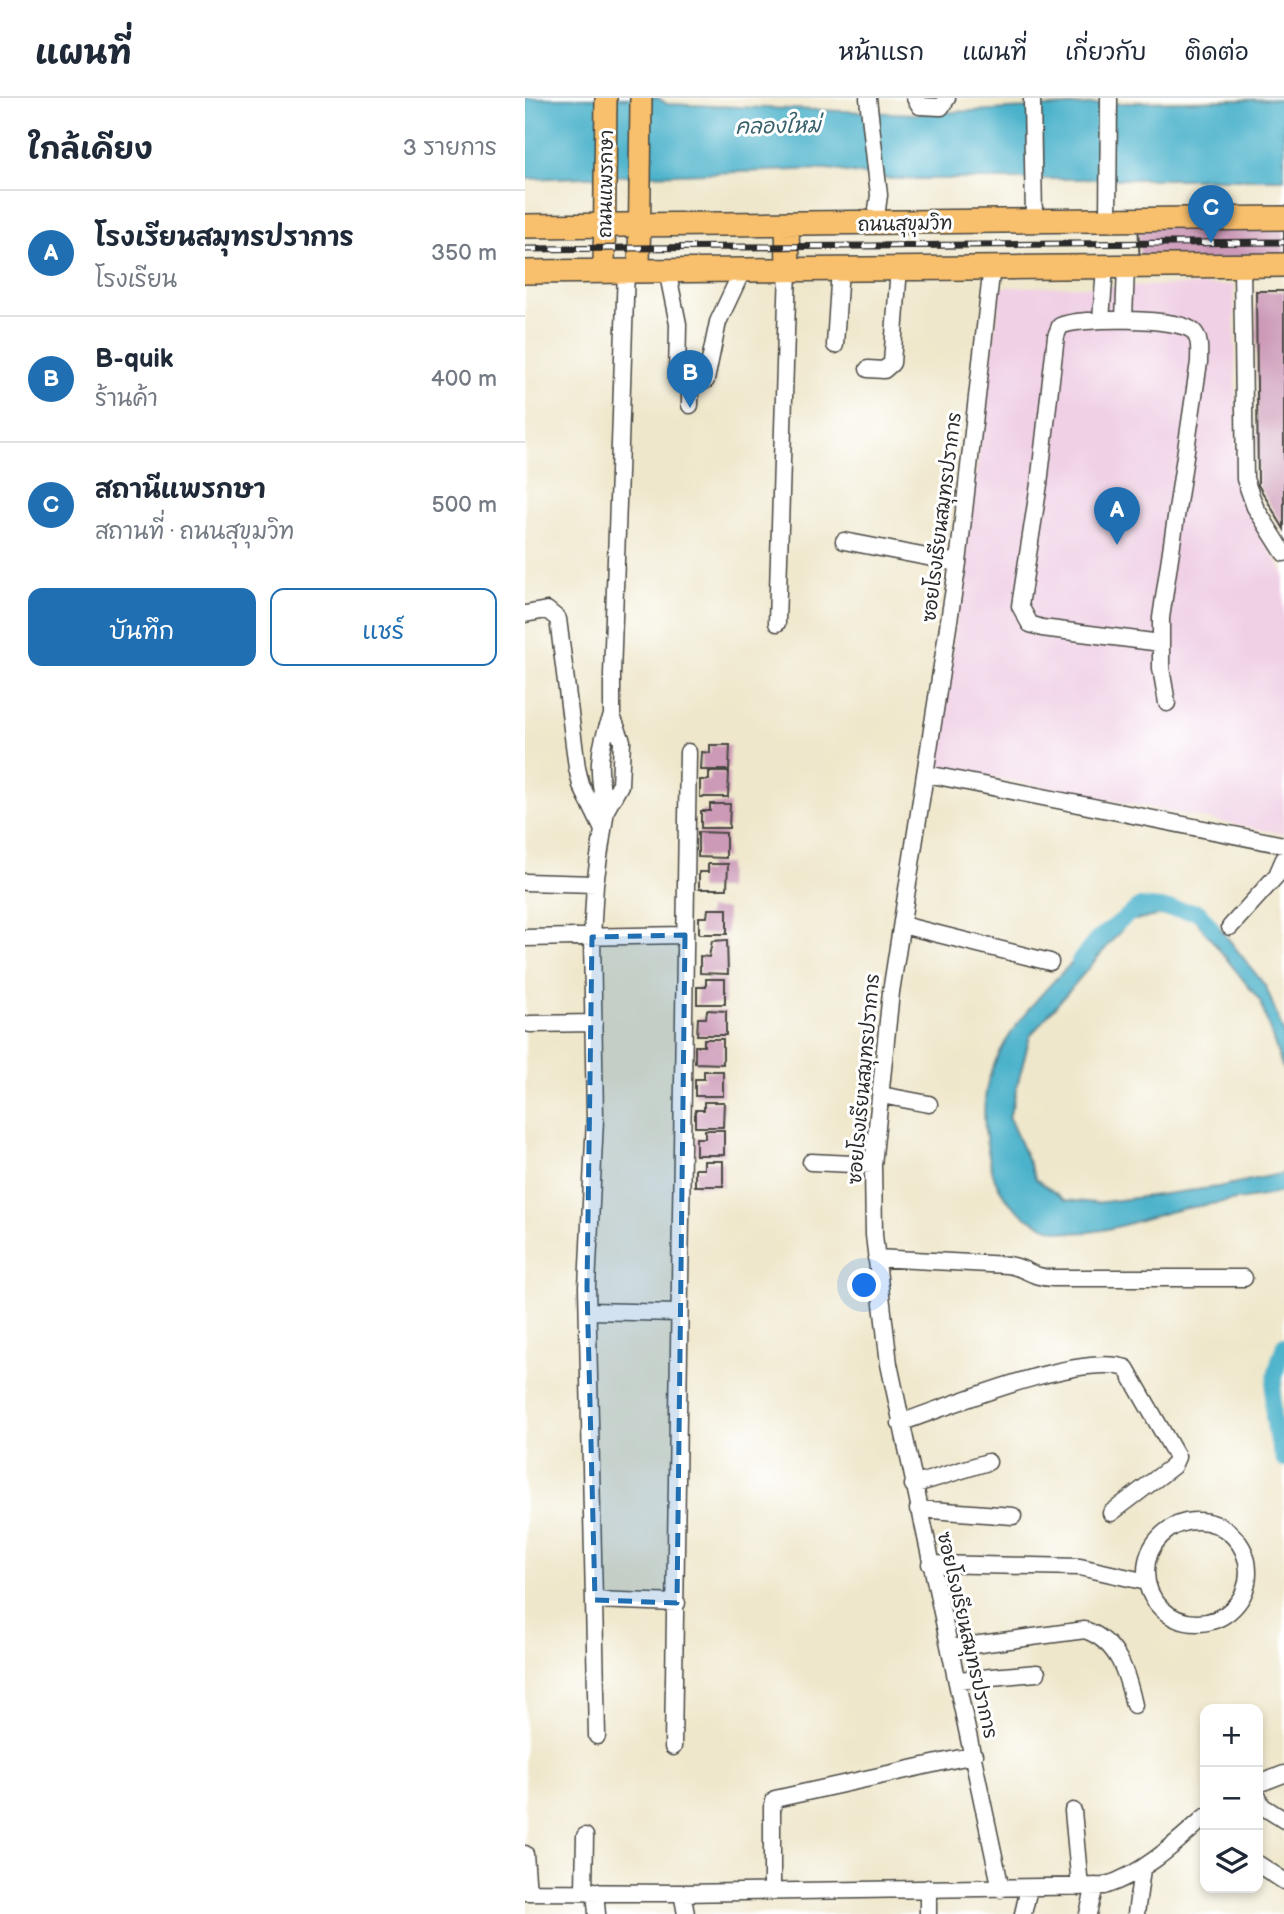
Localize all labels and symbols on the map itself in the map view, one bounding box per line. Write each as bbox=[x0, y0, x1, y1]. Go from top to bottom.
water label: คลองใหม่ bbox=[735, 111, 825, 140]
street label: ถนนแพรกษา bbox=[594, 130, 619, 238]
pin: C bbox=[1188, 185, 1234, 243]
street label: ถนนสุขุมวิท bbox=[857, 212, 953, 239]
pin: B bbox=[667, 350, 713, 408]
street label: ซอยโรงเรียนสมุทรปราการ bbox=[916, 411, 969, 624]
pin: A bbox=[1094, 487, 1140, 545]
street label: ซอยโรงเรียนสมุทรปราการ bbox=[842, 973, 887, 1186]
your location bbox=[847, 1268, 881, 1302]
street label: ซอยโรงเรียนสมุทรปราการ bbox=[930, 1529, 1003, 1741]

